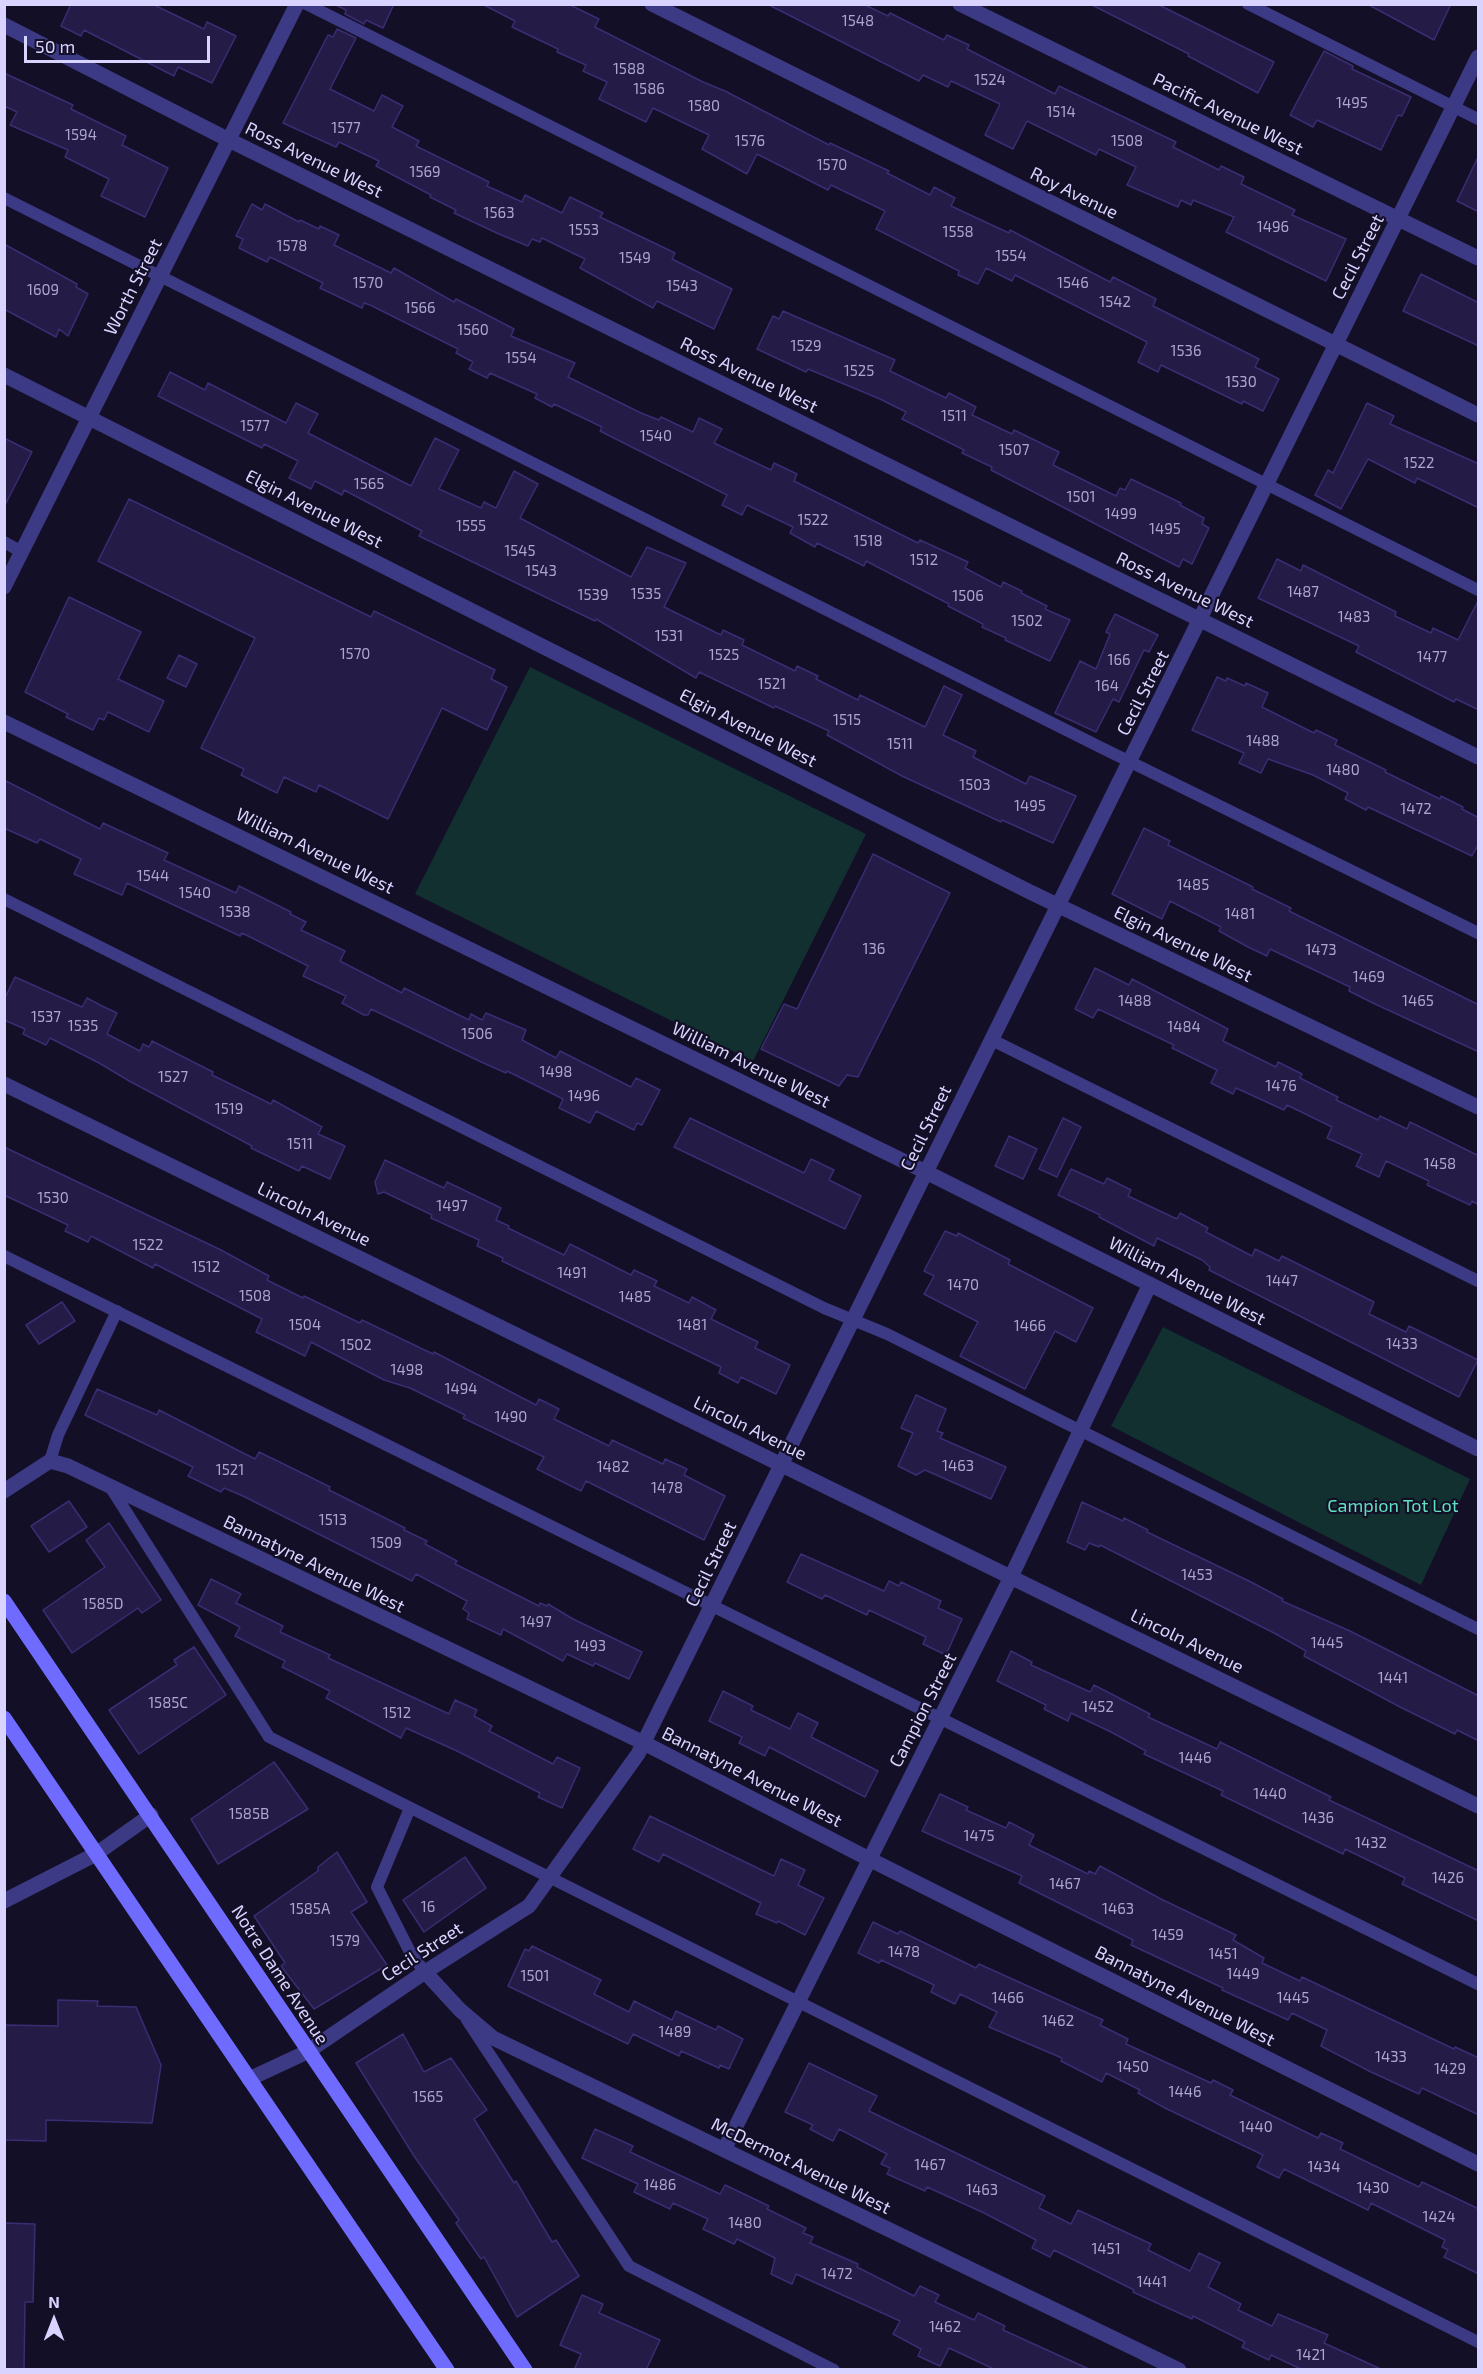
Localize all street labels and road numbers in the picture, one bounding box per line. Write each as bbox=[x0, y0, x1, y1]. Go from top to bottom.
street label: Pacific Avenue West bbox=[1149, 68, 1307, 160]
street label: Ross Avenue West bbox=[242, 117, 386, 203]
street label: Roy Avenue bbox=[1027, 162, 1121, 224]
street label: Cecil Street bbox=[1327, 211, 1389, 303]
street label: Worth Street bbox=[99, 235, 167, 339]
street label: Ross Avenue West bbox=[677, 332, 821, 418]
street label: Elgin Avenue West bbox=[242, 465, 386, 553]
street label: Ross Avenue West bbox=[1113, 547, 1257, 633]
street label: Cecil Street bbox=[1112, 647, 1174, 739]
street label: Elgin Avenue West bbox=[676, 684, 820, 772]
street label: William Avenue West bbox=[232, 803, 398, 899]
street label: Elgin Avenue West bbox=[1110, 901, 1256, 987]
street label: William Avenue West bbox=[668, 1017, 834, 1113]
street label: Cecil Street bbox=[896, 1082, 956, 1174]
street label: Lincoln Avenue bbox=[254, 1177, 374, 1251]
street label: William Avenue West bbox=[1105, 1232, 1269, 1330]
street label: Lincoln Avenue bbox=[690, 1391, 810, 1465]
street label: Bannatyne Avenue West bbox=[220, 1511, 408, 1617]
street label: Cecil Street bbox=[681, 1518, 741, 1610]
street label: Lincoln Avenue bbox=[1127, 1604, 1247, 1678]
street label: Campion Street bbox=[885, 1649, 961, 1771]
street label: Bannatyne Avenue West bbox=[658, 1722, 846, 1832]
street label: Notre Dame Avenue bbox=[227, 1901, 333, 2049]
street label: Cecil Street bbox=[377, 1918, 467, 1986]
street label: Bannatyne Avenue West bbox=[1091, 1941, 1279, 2051]
street label: McDermot Avenue West bbox=[708, 2113, 894, 2219]

